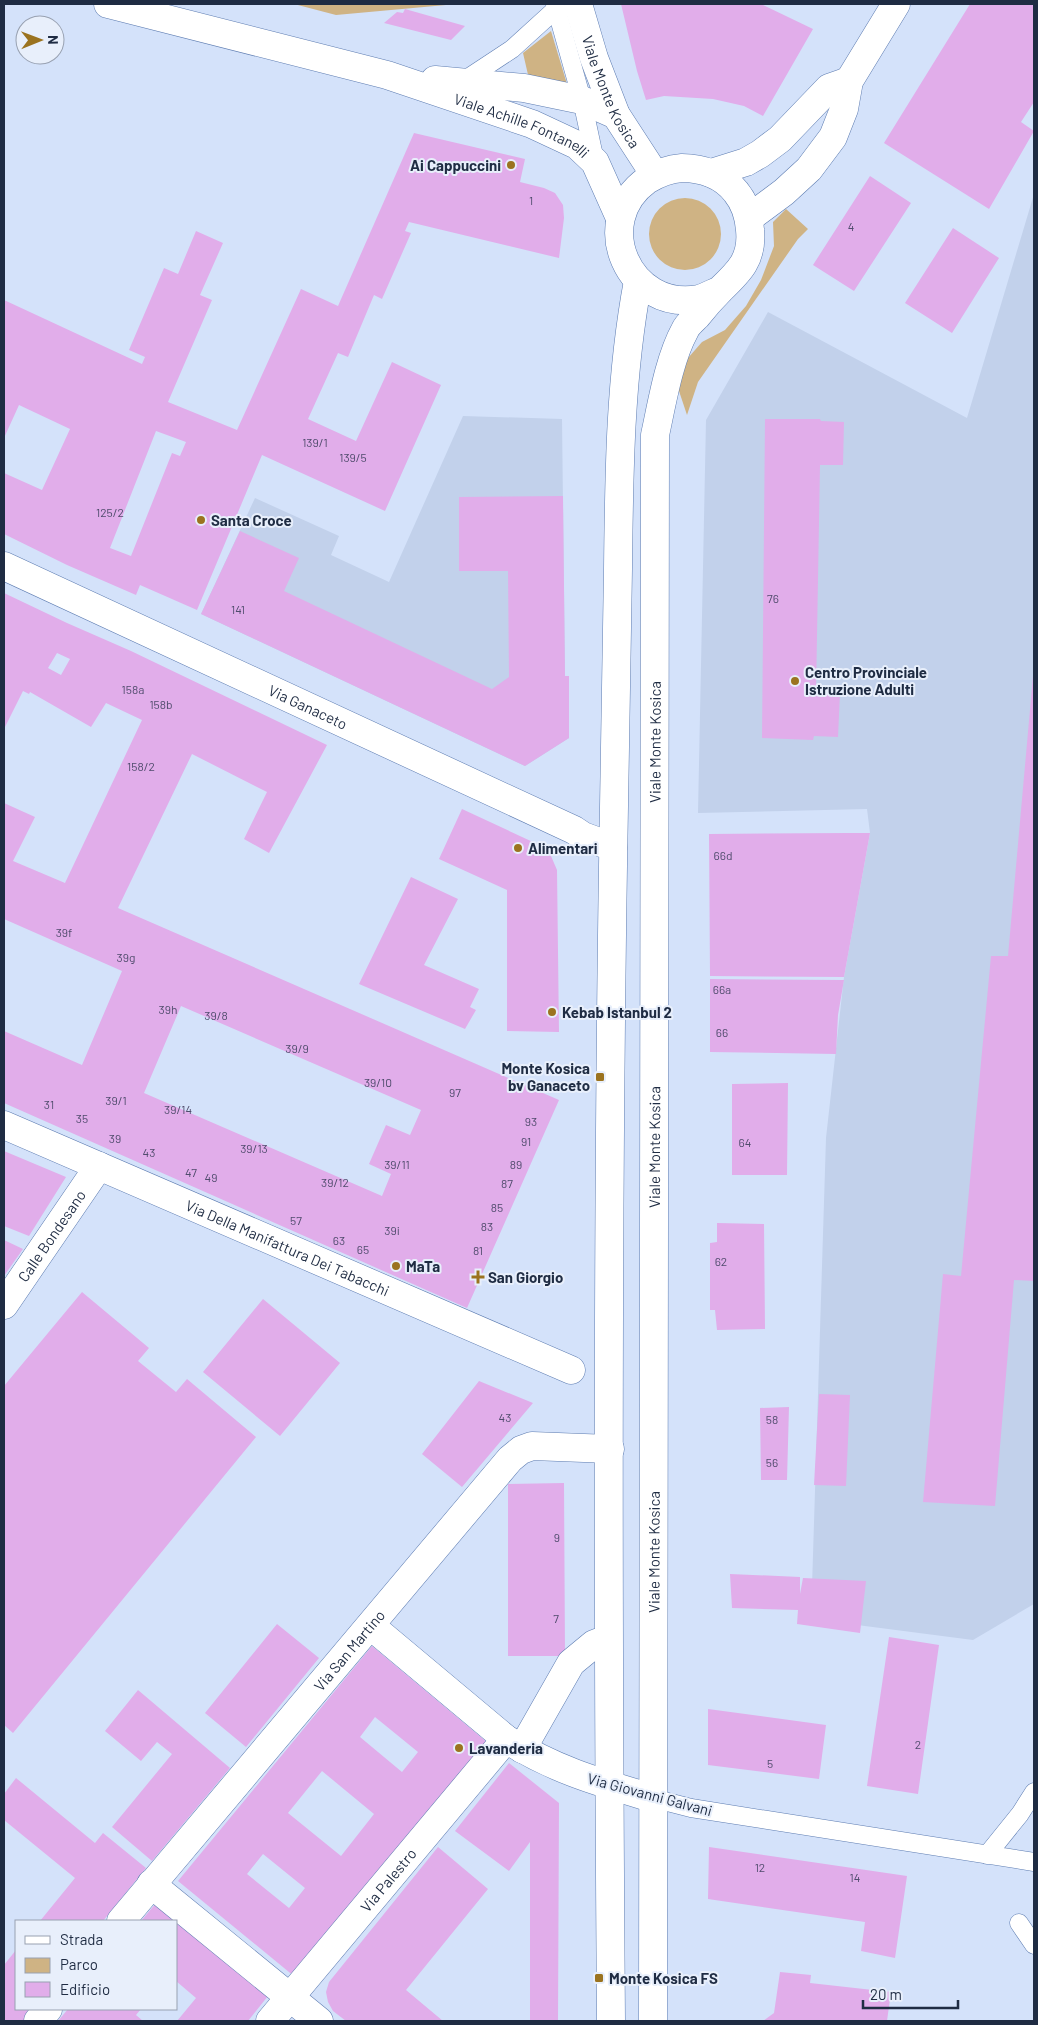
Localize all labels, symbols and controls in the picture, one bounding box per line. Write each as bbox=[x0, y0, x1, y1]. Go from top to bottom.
north arrow bbox=[15, 15, 65, 65]
street label: Viale Monte Kosica bbox=[579, 33, 644, 151]
text: N bbox=[45, 35, 62, 45]
street label: Viale Achille Fontanelli bbox=[452, 89, 593, 161]
place label: Ai Cappuccini bbox=[410, 156, 501, 174]
marker: Ai Cappuccini bbox=[505, 159, 517, 171]
house number: 1 bbox=[529, 193, 533, 207]
house number: 4 bbox=[848, 219, 854, 233]
house number: 139/1 bbox=[302, 435, 328, 449]
house number: 139/5 bbox=[339, 450, 367, 464]
house number: 125/2 bbox=[96, 505, 124, 519]
place label: Santa Croce bbox=[211, 511, 292, 529]
marker: Santa Croce bbox=[195, 514, 207, 526]
house number: 76 bbox=[767, 591, 779, 605]
house number: 141 bbox=[231, 602, 245, 616]
place label: Centro Provinciale Istruzione Adulti bbox=[805, 663, 927, 698]
marker: Centro Provinciale Istruzione Adulti bbox=[789, 675, 801, 687]
street label: Via Ganaceto bbox=[266, 681, 350, 733]
street label: Viale Monte Kosica bbox=[646, 681, 664, 803]
house number: 158a bbox=[122, 682, 144, 696]
house number: 158b bbox=[149, 697, 173, 711]
house number: 158/2 bbox=[127, 759, 155, 773]
place label: Alimentari bbox=[528, 839, 598, 857]
marker: Alimentari bbox=[512, 842, 524, 854]
house number: 66d bbox=[714, 848, 732, 862]
house number: 39f bbox=[56, 925, 72, 939]
house number: 39g bbox=[117, 950, 135, 964]
house number: 66a bbox=[713, 982, 731, 996]
house number: 39h bbox=[159, 1002, 177, 1016]
place label: Kebab Istanbul 2 bbox=[562, 1003, 672, 1021]
marker: Kebab Istanbul 2 bbox=[546, 1006, 558, 1018]
house number: 39/8 bbox=[204, 1008, 228, 1022]
house number: 66 bbox=[716, 1025, 728, 1039]
house number: 39/9 bbox=[285, 1041, 309, 1055]
place label: Monte Kosica bv Ganaceto bbox=[501, 1059, 590, 1094]
marker: Monte Kosica bv Ganaceto bbox=[594, 1071, 606, 1083]
house number: 39/10 bbox=[364, 1075, 392, 1089]
house number: 97 bbox=[449, 1085, 461, 1099]
street label: Viale Monte Kosica bbox=[645, 1086, 663, 1208]
house number: 39/1 bbox=[105, 1093, 127, 1107]
house number: 31 bbox=[44, 1097, 54, 1111]
house number: 39/14 bbox=[164, 1102, 192, 1116]
house number: 35 bbox=[76, 1111, 88, 1125]
house number: 93 bbox=[525, 1114, 537, 1128]
house number: 39 bbox=[109, 1131, 121, 1145]
house number: 91 bbox=[521, 1134, 531, 1148]
house number: 64 bbox=[739, 1135, 751, 1149]
house number: 39/13 bbox=[240, 1141, 268, 1155]
house number: 43 bbox=[143, 1145, 155, 1159]
house number: 39/11 bbox=[384, 1157, 410, 1171]
house number: 89 bbox=[510, 1157, 522, 1171]
house number: 47 bbox=[185, 1165, 197, 1179]
house number: 49 bbox=[205, 1170, 217, 1184]
house number: 39/12 bbox=[321, 1175, 349, 1189]
house number: 87 bbox=[501, 1176, 513, 1190]
street label: Calle Bondesano bbox=[14, 1186, 89, 1285]
street label: Via Della Manifattura Dei Tabacchi bbox=[183, 1196, 392, 1299]
house number: 85 bbox=[491, 1200, 503, 1214]
house number: 57 bbox=[290, 1213, 302, 1227]
house number: 83 bbox=[481, 1219, 493, 1233]
house number: 39i bbox=[384, 1223, 400, 1237]
house number: 63 bbox=[333, 1233, 345, 1247]
house number: 65 bbox=[357, 1242, 369, 1256]
house number: 81 bbox=[473, 1243, 483, 1257]
house number: 62 bbox=[715, 1254, 727, 1268]
place label: MaTa bbox=[406, 1257, 440, 1275]
marker: MaTa bbox=[390, 1260, 402, 1272]
place label: San Giorgio bbox=[488, 1268, 563, 1286]
marker: San Giorgio bbox=[472, 1271, 484, 1283]
house number: 43 bbox=[499, 1410, 511, 1424]
house number: 58 bbox=[766, 1412, 778, 1426]
house number: 56 bbox=[766, 1455, 778, 1469]
street label: Viale Monte Kosica bbox=[645, 1491, 663, 1613]
house number: 9 bbox=[554, 1530, 560, 1544]
street label: Via San Martino bbox=[310, 1606, 388, 1694]
house number: 7 bbox=[553, 1611, 559, 1625]
house number: 2 bbox=[915, 1737, 921, 1751]
place label: Lavanderia bbox=[469, 1739, 543, 1757]
marker: Lavanderia bbox=[453, 1742, 465, 1754]
house number: 5 bbox=[767, 1756, 773, 1770]
street label: Via Giovanni Galvani bbox=[586, 1769, 714, 1819]
street label: Via Palestro bbox=[356, 1844, 420, 1915]
house number: 12 bbox=[755, 1860, 765, 1874]
house number: 14 bbox=[850, 1870, 860, 1884]
legend bbox=[15, 1920, 178, 2010]
text: Strada bbox=[60, 1930, 103, 1948]
text: Parco bbox=[60, 1955, 98, 1973]
place label: Monte Kosica FS bbox=[609, 1969, 718, 1987]
marker: Monte Kosica FS bbox=[593, 1972, 605, 1984]
scale bar bbox=[863, 1978, 958, 2010]
text: Edificio bbox=[60, 1980, 110, 1998]
text: 20 m bbox=[870, 1985, 902, 2003]

